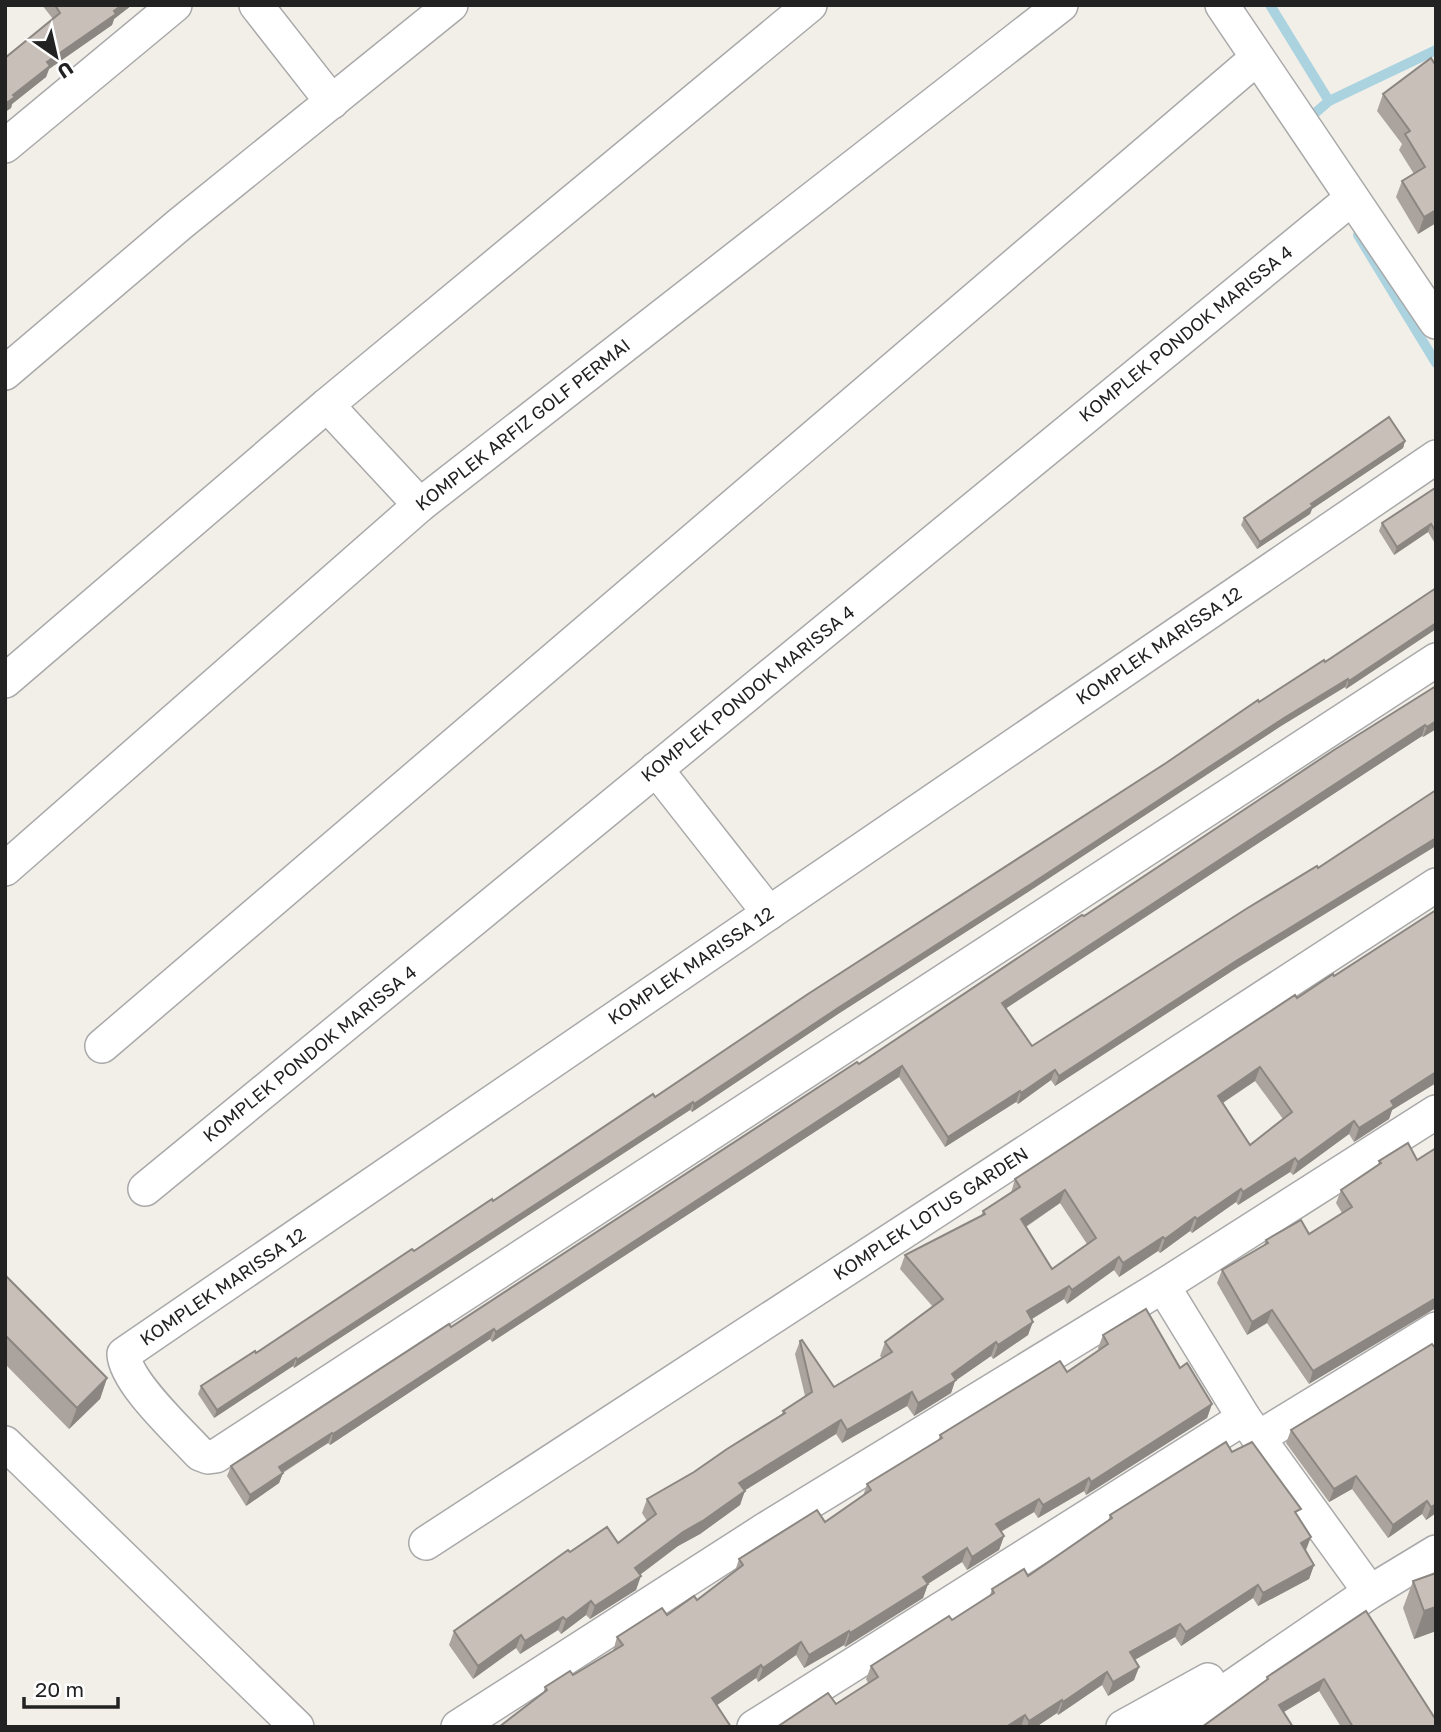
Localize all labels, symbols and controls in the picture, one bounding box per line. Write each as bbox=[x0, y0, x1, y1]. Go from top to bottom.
north arrow bbox=[21, 21, 91, 91]
text: U bbox=[54, 57, 78, 84]
street label: KOMPLEK PONDOK MARISSA 4 bbox=[1074, 240, 1297, 426]
street label: KOMPLEK ARFIZ GOLF PERMAI bbox=[411, 334, 634, 515]
street label: KOMPLEK MARISSA 12 bbox=[1072, 582, 1245, 709]
street label: KOMPLEK PONDOK MARISSA 4 bbox=[636, 600, 859, 786]
street label: KOMPLEK MARISSA 12 bbox=[604, 902, 777, 1029]
street label: KOMPLEK PONDOK MARISSA 4 bbox=[198, 960, 421, 1146]
street label: KOMPLEK LOTUS GARDEN bbox=[829, 1142, 1032, 1284]
street label: KOMPLEK MARISSA 12 bbox=[136, 1223, 309, 1350]
scale bar bbox=[24, 1666, 119, 1710]
text: 20 m bbox=[35, 1676, 84, 1702]

